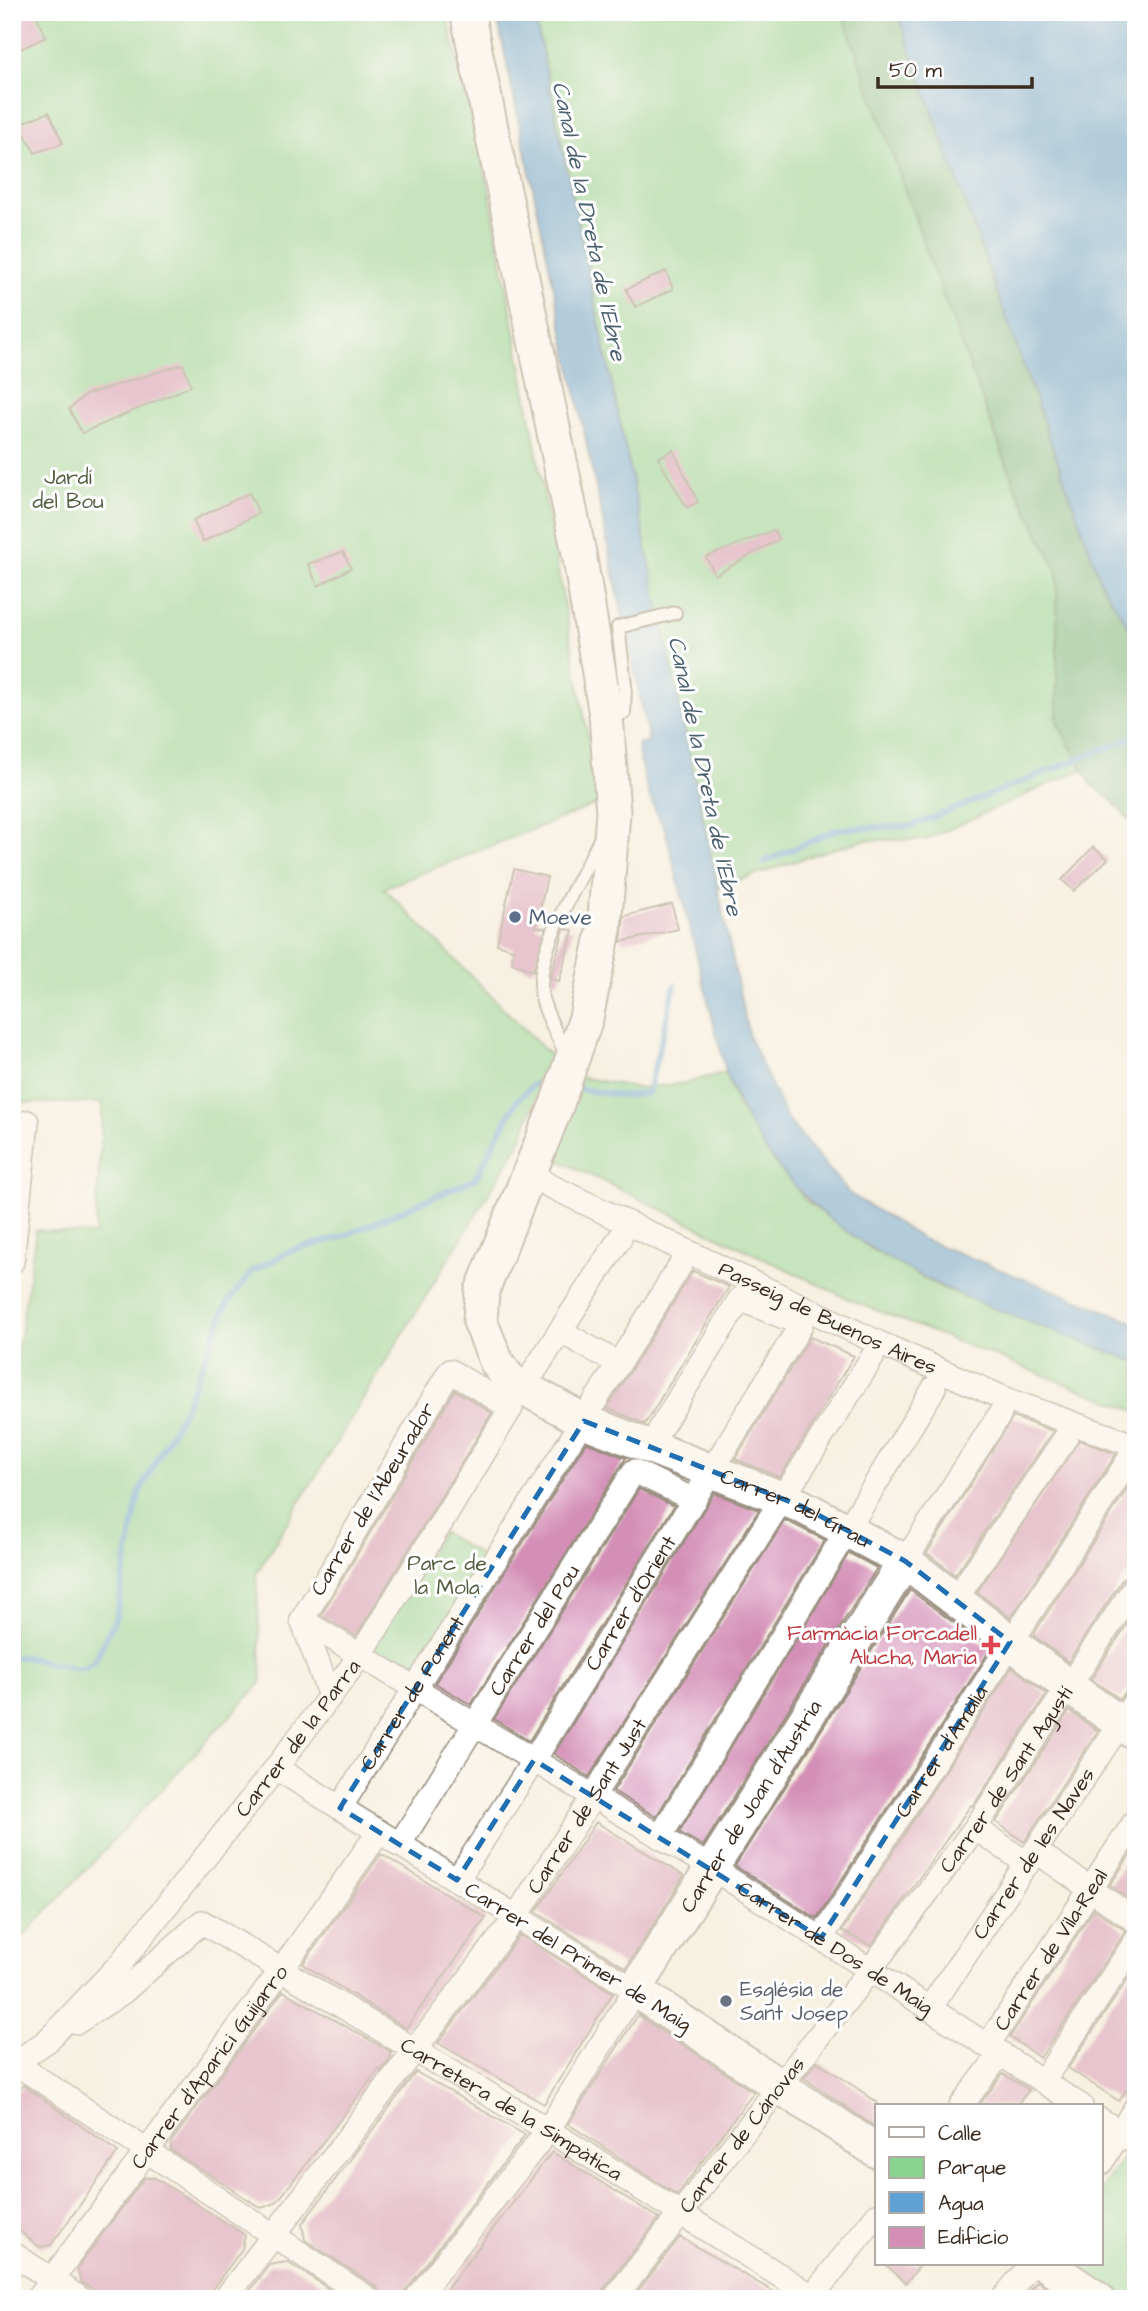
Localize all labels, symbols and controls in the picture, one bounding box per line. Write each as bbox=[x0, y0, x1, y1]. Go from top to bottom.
scale bar bbox=[878, 46, 1032, 90]
text: 50 m bbox=[889, 56, 943, 85]
water label: Canal de la Dreta de l'Ebre bbox=[544, 78, 635, 365]
park label: Jardí del Bou bbox=[32, 463, 104, 516]
water label: Canal de la Dreta de l'Ebre bbox=[660, 633, 751, 920]
place label: Moeve bbox=[529, 903, 592, 932]
marker: Moeve bbox=[507, 909, 523, 925]
street label: Passeig de Buenos Aires bbox=[714, 1254, 942, 1381]
street label: Carrer de l'Abeurador bbox=[304, 1396, 443, 1601]
street label: Carrer del Grau bbox=[716, 1461, 875, 1554]
street label: Carrer d'Orient bbox=[578, 1529, 683, 1676]
park label: Parc de la Mola bbox=[407, 1549, 487, 1602]
street label: Carrer del Pou bbox=[482, 1558, 586, 1701]
street label: Carrer de Ponent bbox=[353, 1610, 472, 1775]
place label: Farmàcia Forcadell Alucha, Maria bbox=[787, 1619, 977, 1672]
marker: Farmàcia Forcadell Alucha, Maria bbox=[983, 1637, 999, 1653]
street label: Carrer de la Parra bbox=[228, 1653, 367, 1823]
street label: Carrer d'Amàlia bbox=[888, 1679, 995, 1823]
street label: Carrer de Sant Agustí bbox=[932, 1680, 1080, 1879]
street label: Carrer de Joan d'Àustria bbox=[673, 1694, 829, 1918]
street label: Carrer de Sant Just bbox=[520, 1712, 654, 1899]
street label: Carrer de les Naves bbox=[965, 1762, 1101, 1945]
street label: Carrer de Vila-Real bbox=[987, 1863, 1114, 2036]
street label: Carrer de Dos de Maig bbox=[732, 1874, 939, 2023]
street label: Carrer del Primer de Maig bbox=[458, 1875, 697, 2041]
street label: Carrer d'Aparici Guijarro bbox=[124, 1959, 295, 2175]
place label: Església de Sant Josep bbox=[740, 1975, 848, 2029]
marker: Església de Sant Josep bbox=[718, 1993, 734, 2009]
street label: Carretera de la Simpàtica bbox=[395, 2030, 628, 2188]
street label: Carrer de Cánovas bbox=[672, 2051, 812, 2219]
legend bbox=[875, 2104, 1102, 2266]
text: Calle bbox=[938, 2119, 982, 2148]
text: Parque bbox=[938, 2153, 1006, 2182]
text: Agua bbox=[938, 2189, 984, 2220]
text: Edificio bbox=[938, 2223, 1008, 2252]

